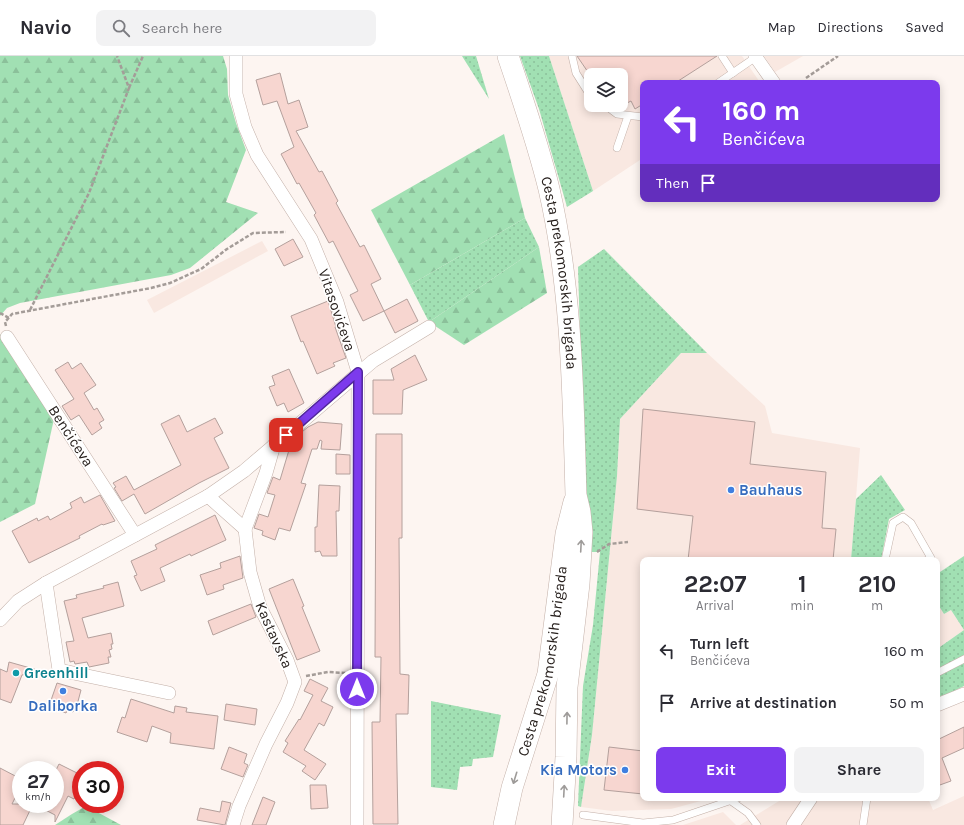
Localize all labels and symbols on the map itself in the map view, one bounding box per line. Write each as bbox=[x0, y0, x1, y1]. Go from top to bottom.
street label: Cesta prekomorskih brigada bbox=[537, 175, 581, 370]
street label: Vitasovićeva bbox=[314, 266, 360, 354]
street label: Benčićeva bbox=[45, 402, 97, 470]
pin bbox=[269, 418, 303, 452]
place label: Bauhaus bbox=[739, 481, 802, 499]
marker: Bauhaus bbox=[726, 485, 736, 495]
one-way arrow bbox=[577, 539, 585, 552]
street label: Cesta prekomorskih brigada bbox=[514, 565, 571, 758]
street label: Kastavska bbox=[251, 599, 297, 671]
place label: Greenhill bbox=[24, 664, 89, 682]
marker: Greenhill bbox=[11, 668, 21, 678]
position arrow bbox=[336, 668, 378, 710]
marker: Daliborka bbox=[58, 686, 68, 696]
place label: Daliborka bbox=[28, 697, 98, 715]
one-way arrow bbox=[563, 712, 570, 725]
speed limit sign: 30 bbox=[72, 761, 124, 813]
place label: Kia Motors bbox=[540, 761, 617, 779]
marker: Kia Motors bbox=[620, 765, 630, 775]
one-way arrow bbox=[511, 771, 518, 784]
one-way arrow bbox=[561, 785, 568, 798]

